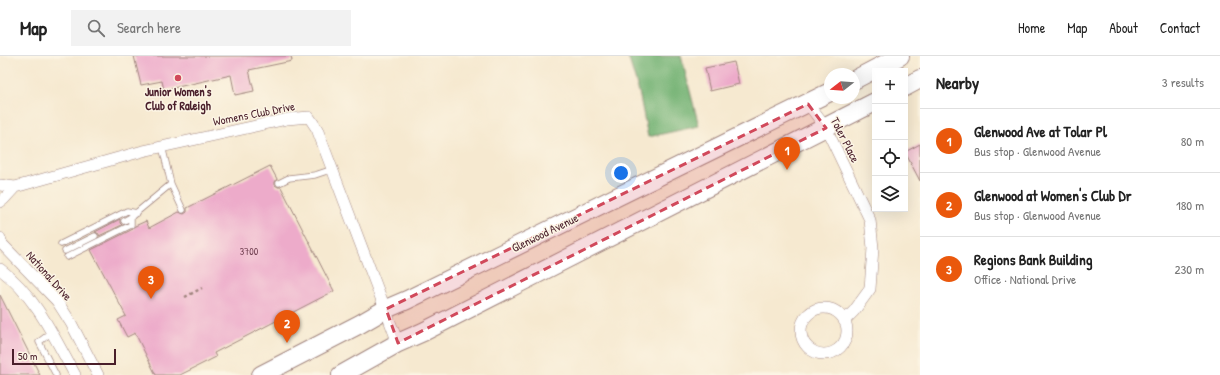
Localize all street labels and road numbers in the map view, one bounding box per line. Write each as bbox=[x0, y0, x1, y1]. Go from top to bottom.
street label: Womens Club Drive bbox=[212, 97, 296, 130]
street label: Toler Place bbox=[827, 114, 864, 166]
street label: Glenwood Avenue bbox=[509, 209, 581, 256]
street label: National Drive bbox=[23, 247, 76, 304]

